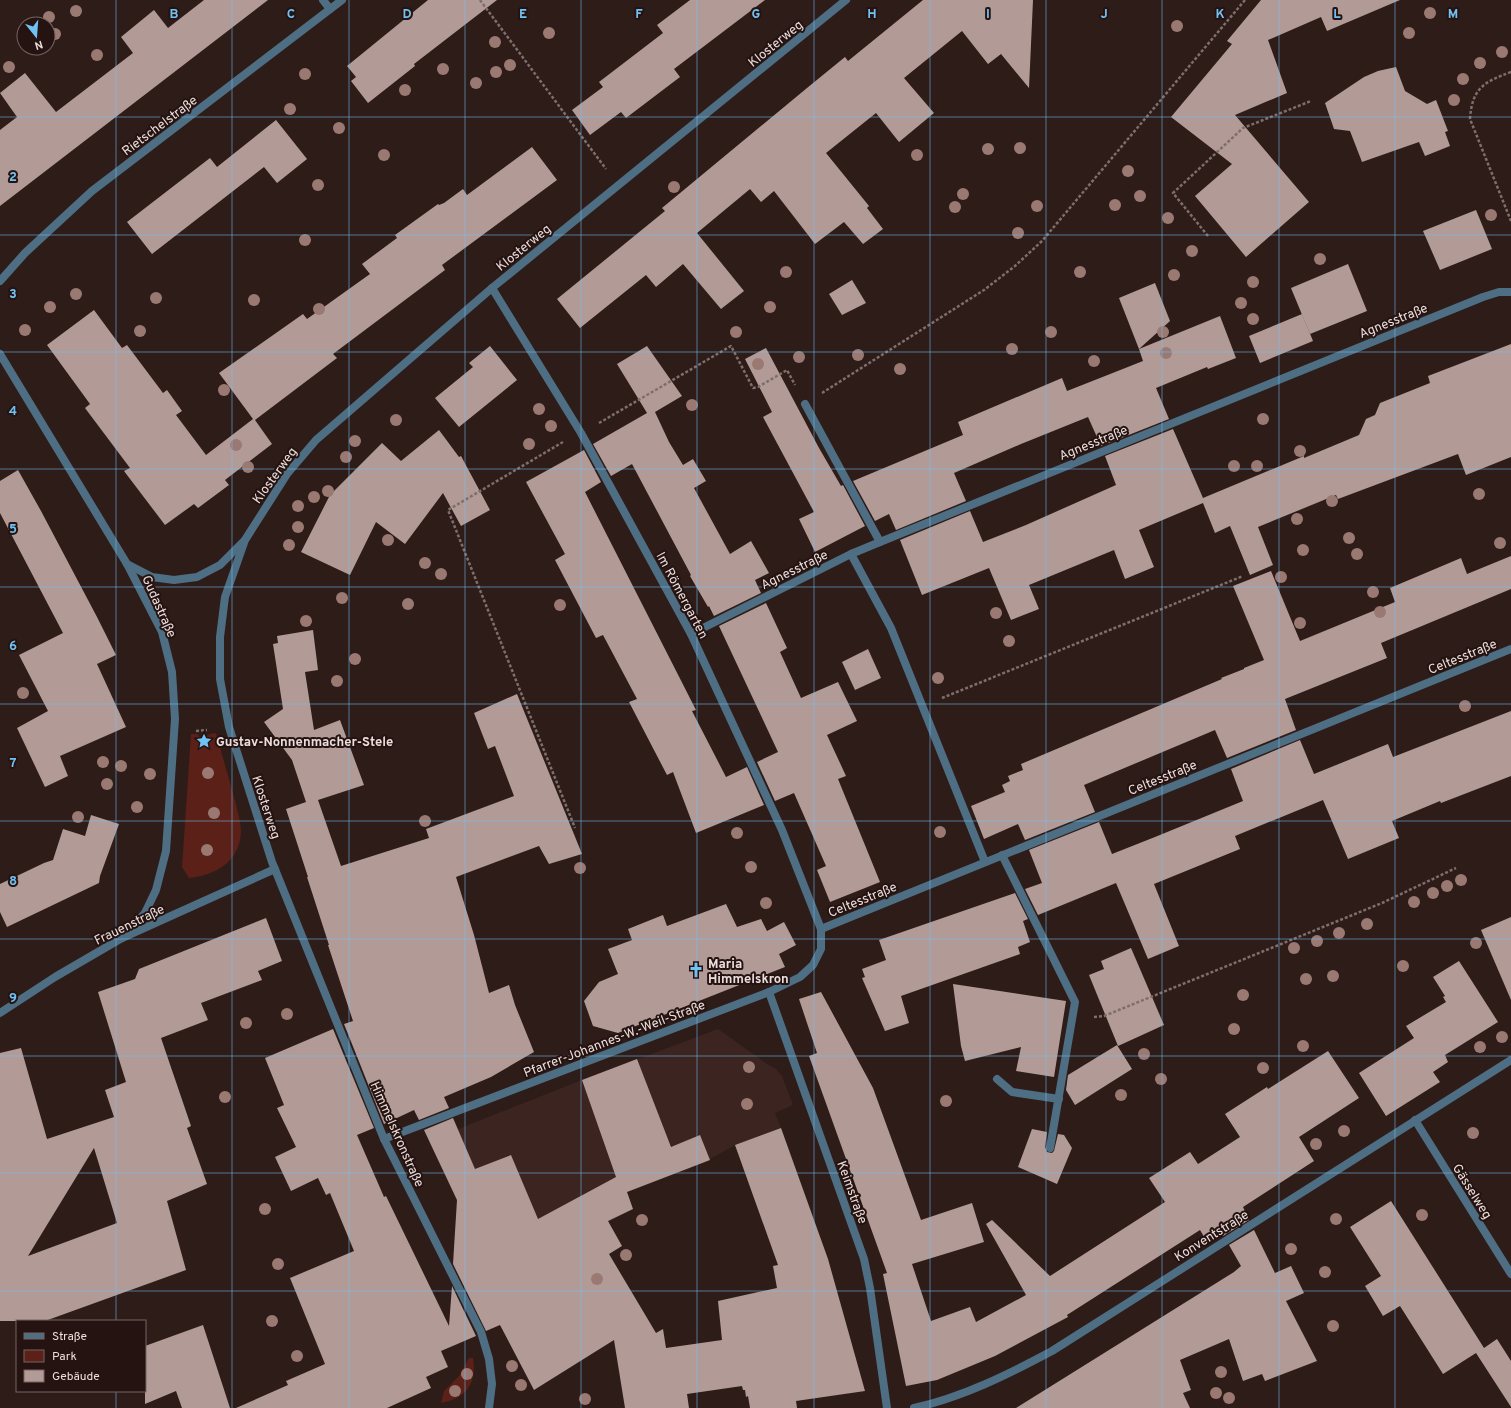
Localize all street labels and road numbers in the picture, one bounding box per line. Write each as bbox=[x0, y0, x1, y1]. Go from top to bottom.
street label: Klosterweg bbox=[746, 18, 807, 71]
street label: Rietschelstraße bbox=[119, 93, 201, 160]
street label: Klosterweg bbox=[494, 222, 555, 275]
street label: Agnesstraße bbox=[1357, 301, 1430, 343]
street label: Agnesstraße bbox=[1057, 423, 1130, 465]
street label: Klosterweg bbox=[250, 445, 301, 507]
street label: Agnesstraße bbox=[759, 548, 831, 594]
street label: Im Römergarten bbox=[652, 550, 711, 642]
street label: Gudastraße bbox=[137, 573, 179, 640]
street label: Celtesstraße bbox=[1426, 637, 1499, 679]
street label: Celtesstraße bbox=[1126, 758, 1199, 800]
street label: Klosterweg bbox=[247, 774, 283, 841]
street label: Celtesstraße bbox=[826, 880, 899, 922]
street label: Frauenstraße bbox=[92, 902, 167, 950]
street label: Pfarrer-Johannes-W.-Weil-Straße bbox=[522, 998, 708, 1082]
street label: Himmelskronstraße bbox=[366, 1080, 427, 1190]
street label: Keimstraße bbox=[832, 1159, 870, 1226]
street label: Gässelweg bbox=[1448, 1162, 1495, 1223]
street label: Konventstraße bbox=[1172, 1208, 1252, 1266]

